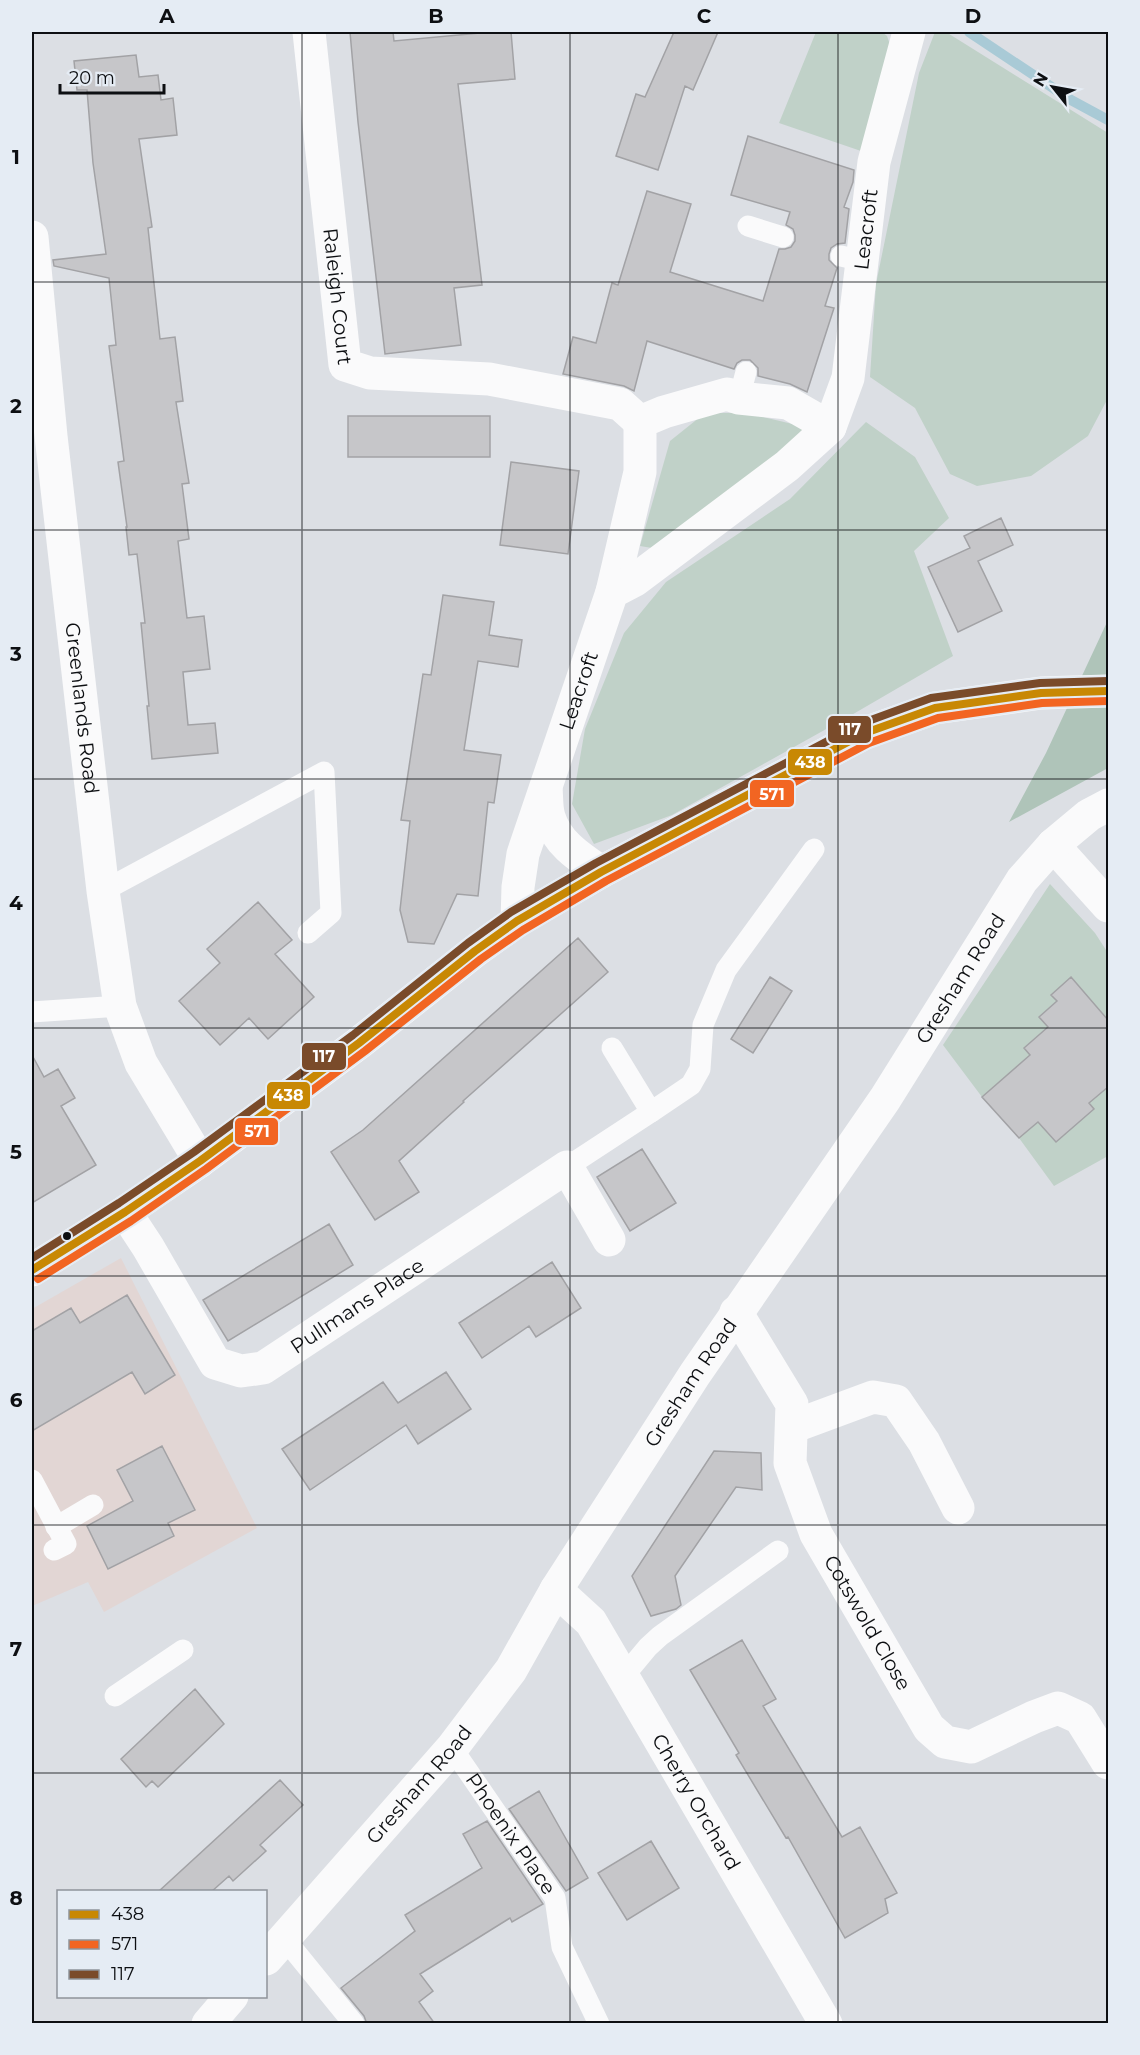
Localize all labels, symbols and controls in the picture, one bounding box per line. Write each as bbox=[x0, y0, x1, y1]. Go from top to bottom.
text: A bbox=[158, 4, 175, 28]
text: B bbox=[428, 4, 444, 28]
text: C bbox=[697, 4, 712, 28]
text: D bbox=[965, 4, 981, 28]
scale bar bbox=[60, 57, 164, 95]
north arrow bbox=[1023, 57, 1083, 117]
text: 20 m bbox=[69, 67, 115, 89]
text: N bbox=[1029, 69, 1052, 90]
text: 1 bbox=[12, 145, 20, 169]
street label: Leacroft bbox=[849, 187, 883, 271]
street label: Raleigh Court bbox=[318, 227, 357, 366]
text: 2 bbox=[10, 394, 22, 418]
street label: Greenlands Road bbox=[60, 621, 104, 795]
text: 3 bbox=[9, 642, 22, 666]
street label: Leacroft bbox=[554, 648, 603, 733]
line badge: 117 bbox=[827, 715, 872, 744]
text: 117 bbox=[839, 720, 861, 739]
line badge: 438 bbox=[787, 748, 833, 776]
text: 438 bbox=[795, 753, 825, 772]
line badge: 571 bbox=[749, 779, 795, 808]
text: 571 bbox=[759, 785, 785, 804]
text: 4 bbox=[9, 891, 23, 915]
street label: Gresham Road bbox=[911, 909, 1010, 1048]
line badge: 117 bbox=[301, 1042, 347, 1071]
text: 117 bbox=[313, 1047, 335, 1066]
line badge: 438 bbox=[266, 1081, 311, 1110]
text: 438 bbox=[273, 1086, 303, 1105]
line badge: 571 bbox=[234, 1117, 279, 1146]
text: 571 bbox=[244, 1122, 270, 1141]
text: 5 bbox=[10, 1140, 22, 1164]
unlabelled marker bbox=[61, 1230, 73, 1242]
street label: Pullmans Place bbox=[286, 1253, 428, 1359]
street label: Gresham Road bbox=[639, 1314, 742, 1451]
text: 6 bbox=[10, 1388, 23, 1412]
street label: Cotswold Close bbox=[819, 1551, 916, 1694]
text: 7 bbox=[10, 1637, 22, 1661]
street label: Gresham Road bbox=[361, 1721, 477, 1849]
street label: Cherry Orchard bbox=[647, 1730, 745, 1875]
street label: Phoenix Place bbox=[461, 1768, 561, 1899]
text: 8 bbox=[9, 1886, 23, 1910]
legend bbox=[57, 1890, 267, 1998]
text: 438 bbox=[111, 1903, 144, 1925]
text: 571 bbox=[111, 1933, 138, 1955]
text: 117 bbox=[111, 1963, 135, 1985]

